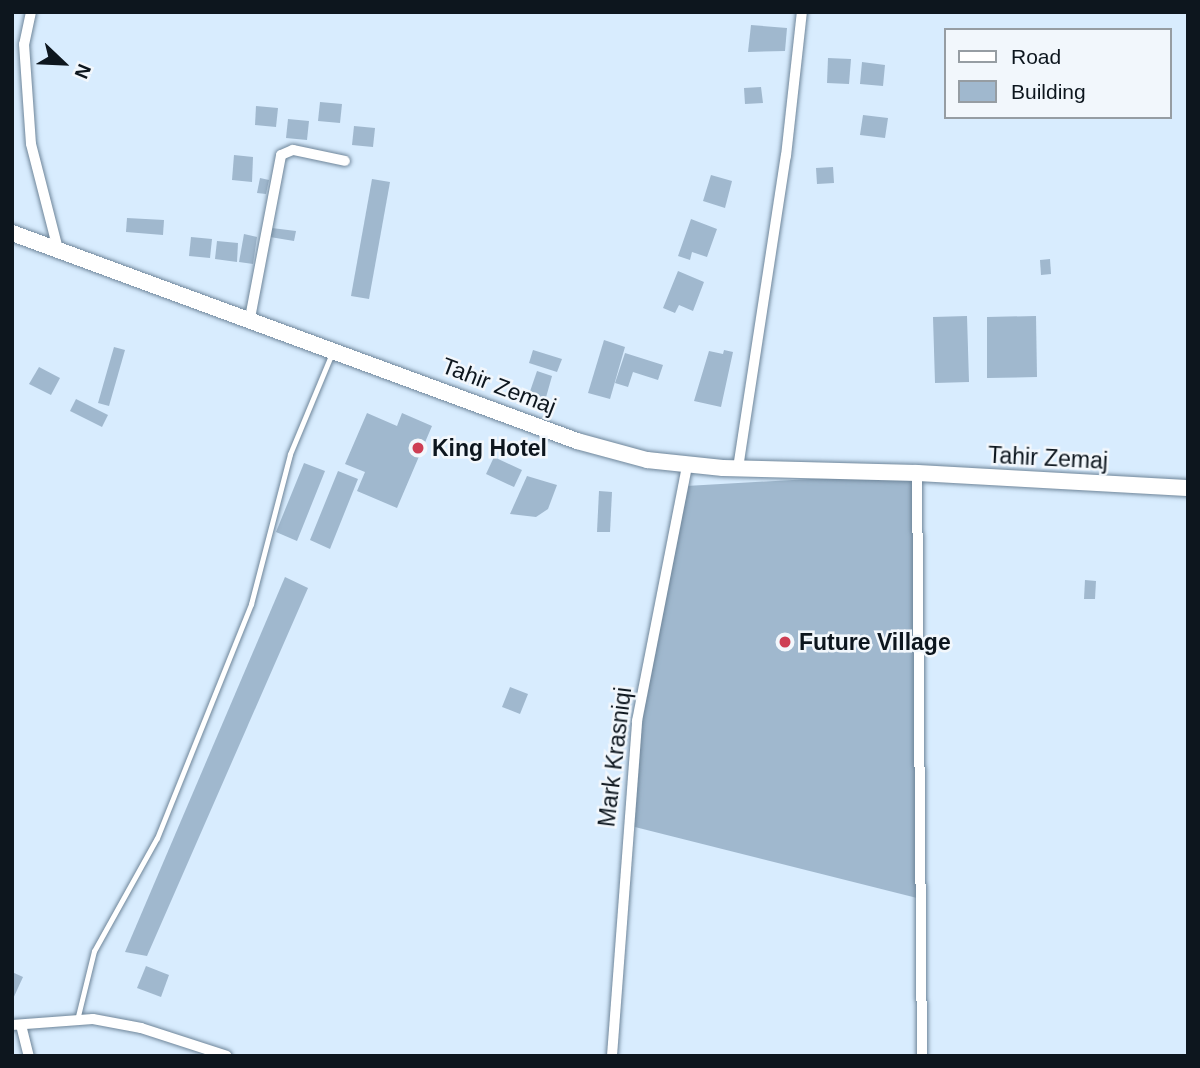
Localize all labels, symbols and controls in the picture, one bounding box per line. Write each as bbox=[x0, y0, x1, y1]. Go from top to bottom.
north arrow bbox=[28, 28, 98, 98]
legend bbox=[944, 28, 1172, 119]
text: Road bbox=[1011, 45, 1061, 68]
text: N bbox=[70, 61, 95, 82]
text: Building bbox=[1011, 80, 1086, 103]
street label: Tahir Zemaj bbox=[438, 352, 560, 420]
place label: King Hotel bbox=[432, 434, 547, 462]
marker: King Hotel bbox=[410, 440, 426, 456]
street label: Tahir Zemaj bbox=[987, 441, 1109, 475]
place label: Future Village bbox=[799, 628, 951, 656]
marker: Future Village bbox=[777, 634, 793, 650]
street label: Mark Krasniqi bbox=[593, 686, 637, 828]

